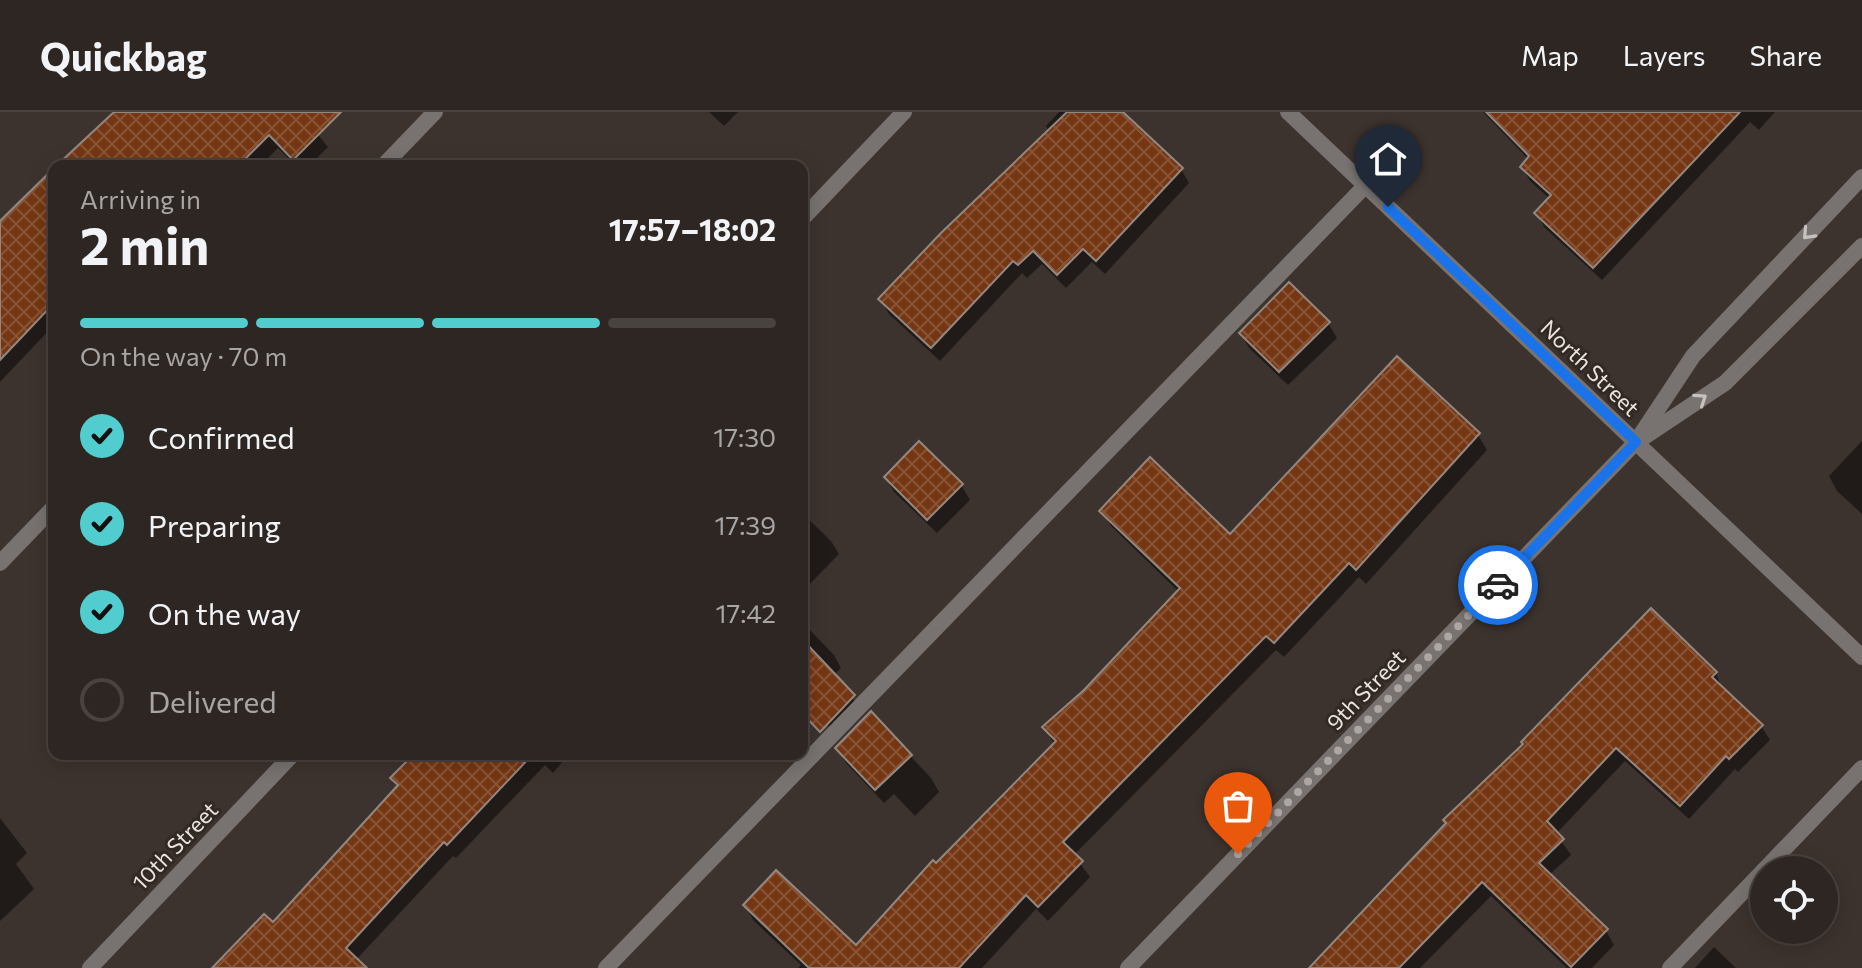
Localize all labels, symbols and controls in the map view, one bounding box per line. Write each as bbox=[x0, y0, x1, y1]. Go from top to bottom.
text: Quickbag bbox=[40, 32, 207, 79]
text: Map bbox=[1521, 38, 1579, 72]
text: Layers bbox=[1623, 38, 1705, 72]
text: Share bbox=[1749, 38, 1822, 72]
pin bbox=[1354, 125, 1422, 207]
icon: home bbox=[1366, 137, 1410, 181]
text: Arriving in bbox=[80, 183, 201, 214]
text: 17:57–18:02 bbox=[609, 210, 776, 247]
text: 2 min bbox=[80, 212, 209, 276]
one-way arrow bbox=[1803, 225, 1818, 239]
street label: North Street bbox=[1535, 314, 1645, 421]
text: On the way · 70 m bbox=[80, 340, 287, 371]
one-way arrow bbox=[1692, 394, 1706, 409]
icon: check bbox=[80, 414, 124, 458]
text: Confirmed bbox=[148, 418, 295, 455]
text: 17:30 bbox=[713, 421, 776, 452]
icon: check bbox=[80, 502, 124, 546]
text: Preparing bbox=[148, 506, 281, 543]
text: 17:39 bbox=[714, 509, 776, 540]
courier bbox=[1458, 545, 1538, 625]
icon: car bbox=[1476, 563, 1520, 607]
icon: check bbox=[80, 590, 124, 634]
text: On the way bbox=[148, 594, 301, 631]
text: 17:42 bbox=[715, 597, 776, 628]
street label: 9th Street bbox=[1321, 644, 1411, 735]
text: Delivered bbox=[148, 682, 277, 719]
pin bbox=[1204, 772, 1272, 854]
icon: bag bbox=[1216, 784, 1260, 828]
street label: 10th Street bbox=[126, 796, 223, 895]
map controls bbox=[1750, 856, 1838, 944]
button: locate bbox=[1750, 856, 1838, 944]

